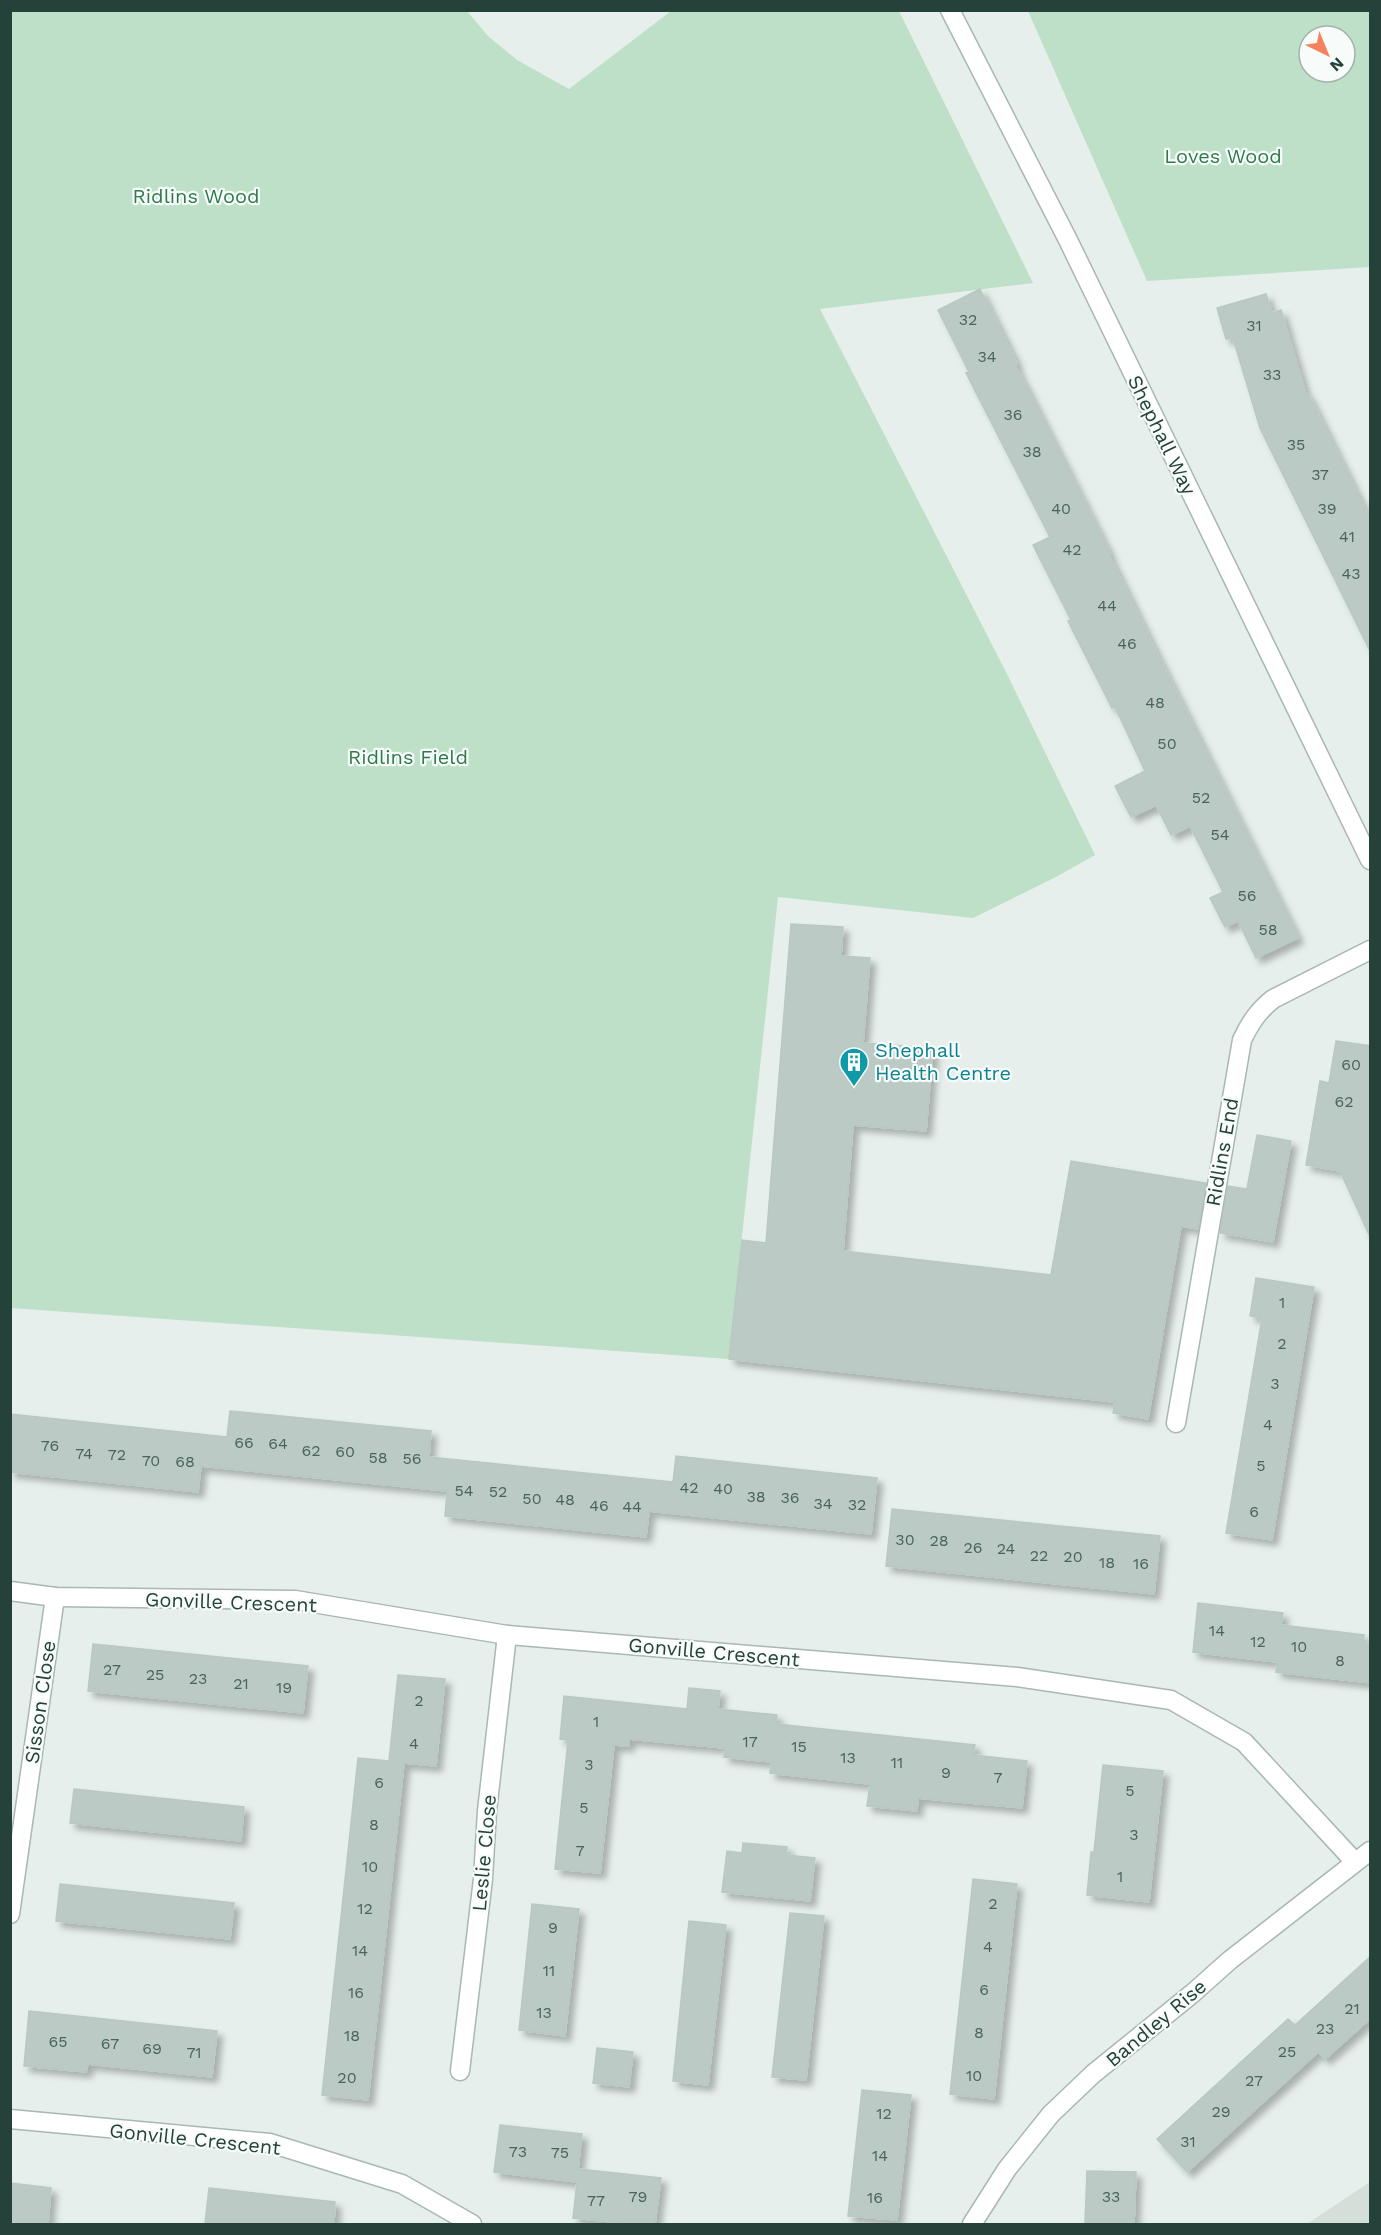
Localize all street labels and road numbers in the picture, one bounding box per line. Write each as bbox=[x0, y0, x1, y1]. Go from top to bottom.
street label: Shephall Way bbox=[1123, 371, 1202, 499]
street label: Ridlins End bbox=[1201, 1096, 1243, 1208]
street label: Gonville Crescent bbox=[145, 1587, 318, 1617]
street label: Gonville Crescent bbox=[627, 1633, 801, 1672]
street label: Sisson Close bbox=[19, 1639, 61, 1765]
street label: Leslie Close bbox=[467, 1793, 501, 1913]
street label: Bandley Rise bbox=[1101, 1974, 1211, 2072]
street label: Gonville Crescent bbox=[108, 2118, 282, 2160]

